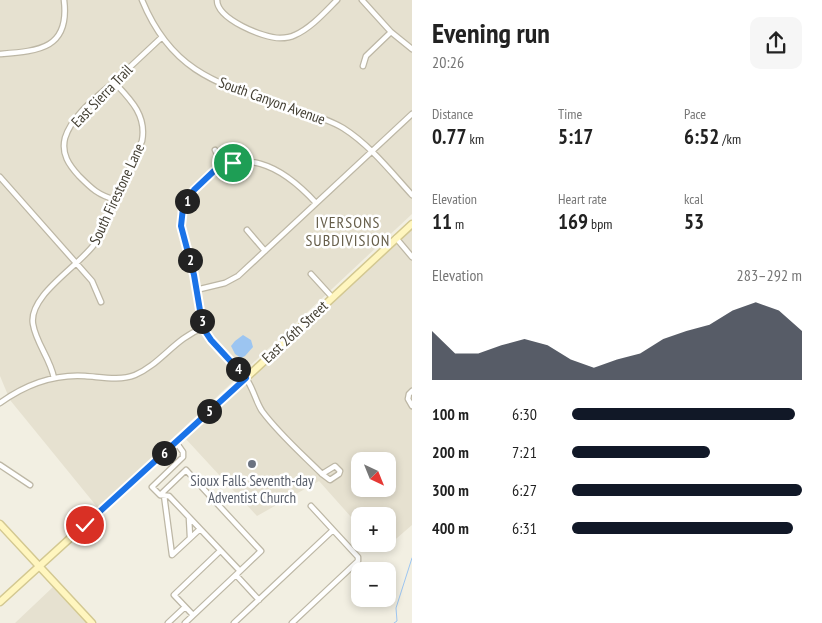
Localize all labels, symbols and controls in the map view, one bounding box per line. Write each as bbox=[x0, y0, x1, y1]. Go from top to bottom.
text: Evening run bbox=[432, 14, 550, 51]
button: share bbox=[750, 17, 802, 69]
text: 20:26 bbox=[432, 52, 464, 72]
street label: East Sierra Trail bbox=[67, 60, 137, 131]
street label: South Canyon Avenue bbox=[216, 72, 328, 129]
text: Distance bbox=[432, 105, 473, 123]
text: Time bbox=[558, 105, 582, 123]
text: Pace bbox=[684, 105, 706, 123]
text: 0.77 bbox=[432, 123, 467, 150]
text: 5:17 bbox=[558, 123, 593, 150]
text: 6:52 bbox=[684, 123, 719, 150]
text: km bbox=[467, 130, 484, 148]
text: /km bbox=[719, 130, 741, 148]
street label: South Firestone Lane bbox=[85, 140, 148, 247]
pin bbox=[212, 142, 254, 184]
icon: arrive bbox=[219, 149, 247, 177]
pin: 1 bbox=[174, 188, 200, 214]
text: Elevation bbox=[432, 190, 477, 208]
text: Heart rate bbox=[558, 190, 607, 208]
text: kcal bbox=[684, 190, 703, 208]
text: 1 bbox=[184, 192, 191, 210]
text: 11 bbox=[432, 208, 452, 235]
text: 169 bbox=[558, 208, 588, 235]
text: 53 bbox=[684, 208, 704, 235]
district label: IVERSONS SUBDIVISION bbox=[306, 212, 390, 250]
text: m bbox=[452, 215, 464, 233]
text: bpm bbox=[588, 215, 612, 233]
pin: 2 bbox=[178, 248, 202, 272]
text: 2 bbox=[187, 251, 194, 269]
text: Elevation bbox=[432, 265, 483, 285]
text: 283–292 m bbox=[737, 265, 802, 285]
street label: East 26th Street bbox=[258, 296, 332, 367]
pin: 3 bbox=[190, 308, 214, 334]
text: 3 bbox=[199, 312, 206, 330]
pin: 4 bbox=[226, 356, 250, 382]
text: 4 bbox=[235, 360, 242, 378]
pin: 5 bbox=[196, 398, 222, 424]
text: 5 bbox=[206, 402, 213, 420]
text: 100 m bbox=[432, 404, 469, 424]
text: 6:30 bbox=[512, 404, 537, 424]
pin: 6 bbox=[152, 440, 176, 466]
text: 200 m bbox=[432, 442, 469, 462]
text: 7:21 bbox=[512, 442, 537, 462]
text: 6 bbox=[161, 444, 168, 462]
north arrow bbox=[351, 452, 396, 498]
map controls bbox=[351, 452, 396, 607]
marker: Sioux Falls Seventh-day Adventist Church bbox=[246, 458, 258, 470]
place label: Sioux Falls Seventh-day Adventist Church bbox=[190, 471, 314, 507]
text: 300 m bbox=[432, 480, 469, 500]
text: 6:27 bbox=[512, 480, 537, 500]
pin bbox=[64, 504, 106, 546]
button: + bbox=[351, 507, 396, 552]
icon: check bbox=[71, 511, 99, 539]
text: 400 m bbox=[432, 518, 469, 538]
text: 6:31 bbox=[512, 518, 537, 538]
button: − bbox=[351, 562, 396, 607]

